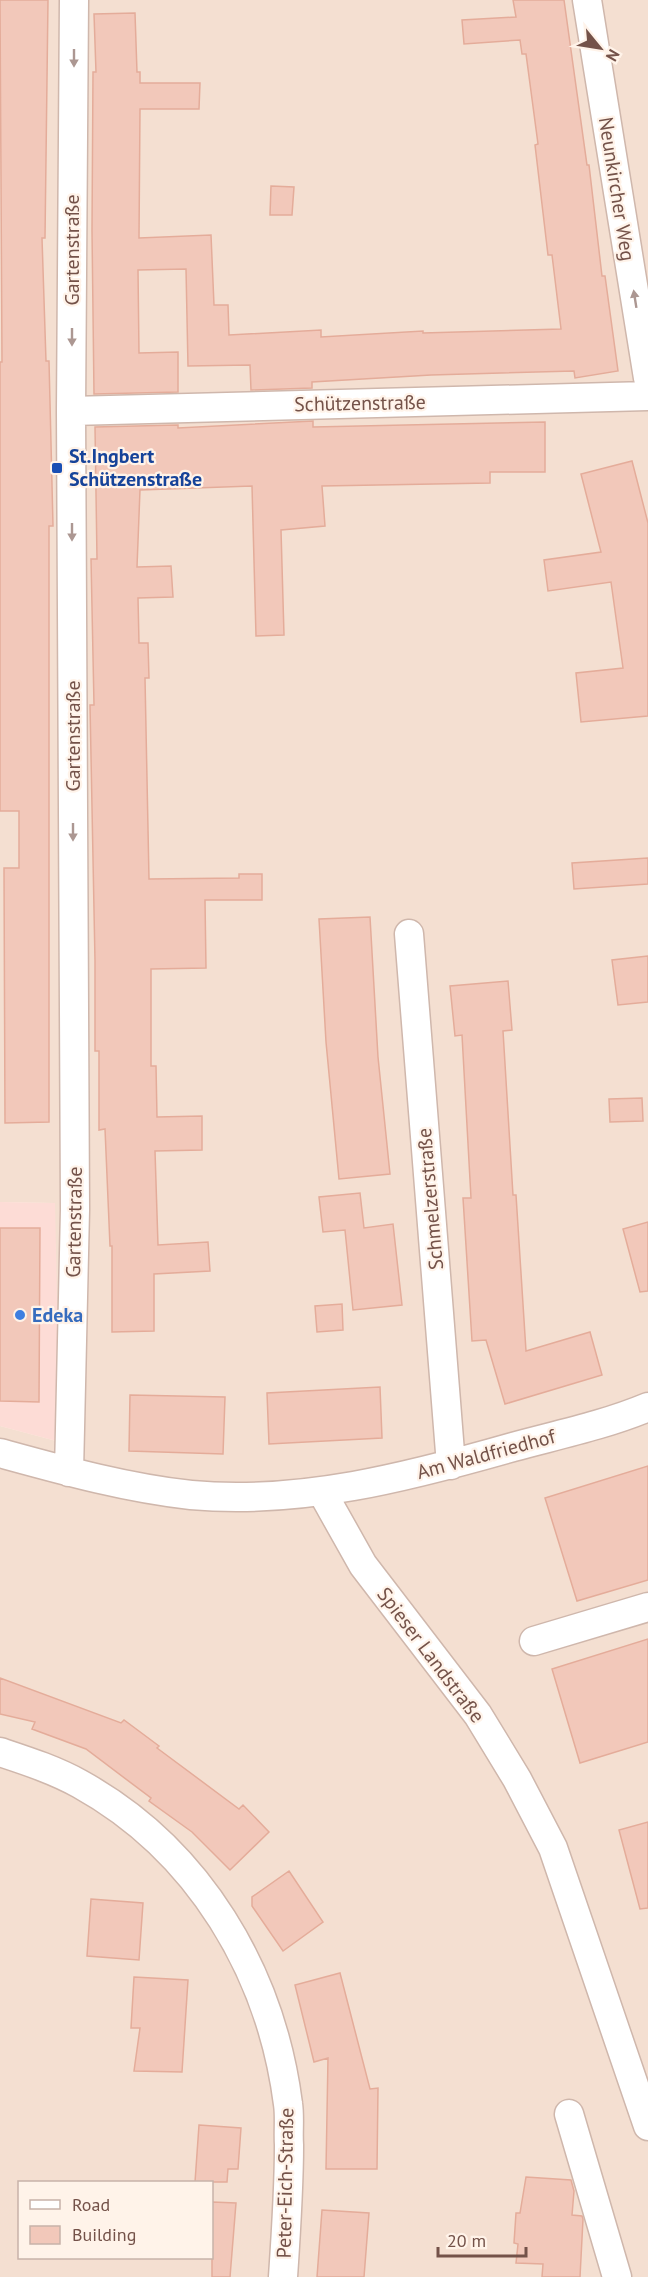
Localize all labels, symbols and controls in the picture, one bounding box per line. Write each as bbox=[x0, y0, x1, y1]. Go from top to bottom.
north arrow bbox=[570, 18, 630, 78]
text: N bbox=[602, 46, 624, 65]
one-way arrow bbox=[69, 49, 79, 68]
street label: Neunkircher Weg bbox=[593, 115, 641, 263]
street label: Gartenstraße bbox=[59, 194, 85, 306]
one-way arrow bbox=[630, 290, 639, 309]
one-way arrow bbox=[67, 328, 77, 347]
street label: Schützenstraße bbox=[294, 389, 426, 417]
place label: St.Ingbert Schützenstraße bbox=[69, 443, 202, 492]
marker: St.Ingbert Schützenstraße bbox=[50, 461, 64, 475]
one-way arrow bbox=[67, 523, 77, 542]
street label: Gartenstraße bbox=[60, 680, 86, 792]
one-way arrow bbox=[68, 823, 78, 842]
street label: Schmelzerstraße bbox=[411, 1127, 449, 1271]
street label: Gartenstraße bbox=[60, 1166, 88, 1278]
place label: Edeka bbox=[32, 1302, 83, 1328]
marker: Edeka bbox=[13, 1308, 27, 1322]
street label: Am Waldfriedhof bbox=[414, 1423, 560, 1485]
street label: Spieser Landstraße bbox=[372, 1582, 490, 1728]
street label: Peter-Eich-Straße bbox=[271, 2107, 299, 2259]
legend bbox=[18, 2181, 213, 2259]
text: Road bbox=[72, 2193, 110, 2216]
scale bar bbox=[438, 2220, 526, 2258]
text: Building bbox=[72, 2223, 136, 2246]
text: 20 m bbox=[447, 2229, 486, 2252]

